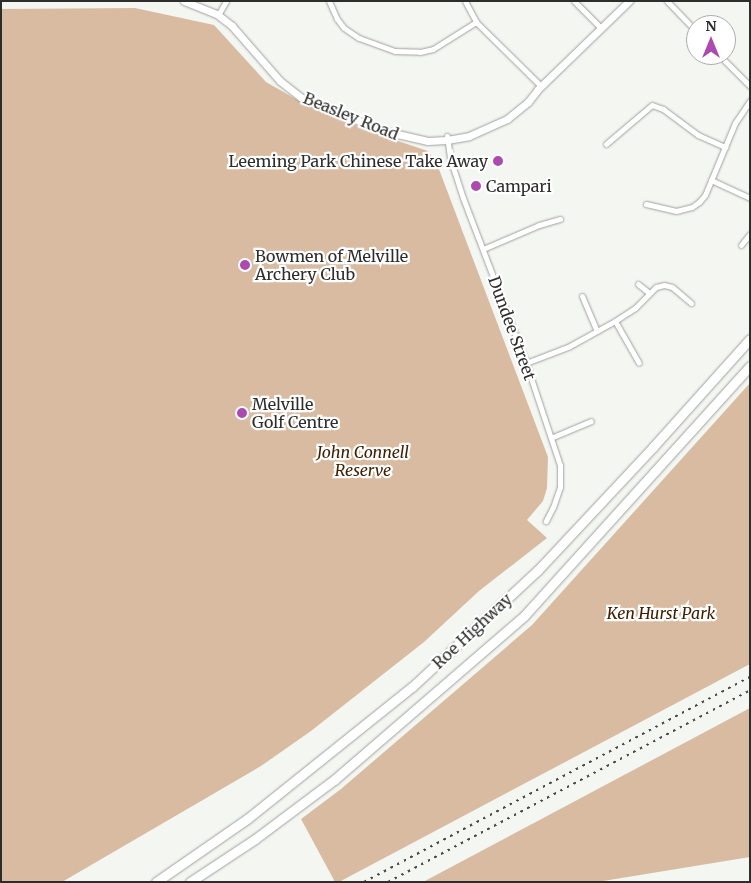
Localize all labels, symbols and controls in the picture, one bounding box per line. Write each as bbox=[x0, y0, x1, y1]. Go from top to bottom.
north arrow bbox=[686, 15, 736, 65]
text: N bbox=[705, 17, 717, 35]
street label: Beasley Road bbox=[301, 88, 401, 144]
place label: Leeming Park Chinese Take Away bbox=[228, 151, 488, 171]
marker: Leeming Park Chinese Take Away bbox=[492, 155, 504, 167]
place label: Campari bbox=[486, 176, 552, 196]
marker: Campari bbox=[470, 180, 482, 192]
place label: Bowmen of Melville Archery Club bbox=[255, 246, 408, 284]
marker: Bowmen of Melville Archery Club bbox=[239, 259, 251, 271]
street label: Dundee Street bbox=[484, 273, 540, 383]
place label: Melville Golf Centre bbox=[252, 394, 338, 432]
marker: Melville Golf Centre bbox=[236, 407, 248, 419]
park label: John Connell Reserve bbox=[317, 442, 409, 480]
street label: Roe Highway bbox=[428, 589, 516, 673]
park label: Ken Hurst Park bbox=[607, 603, 715, 623]

